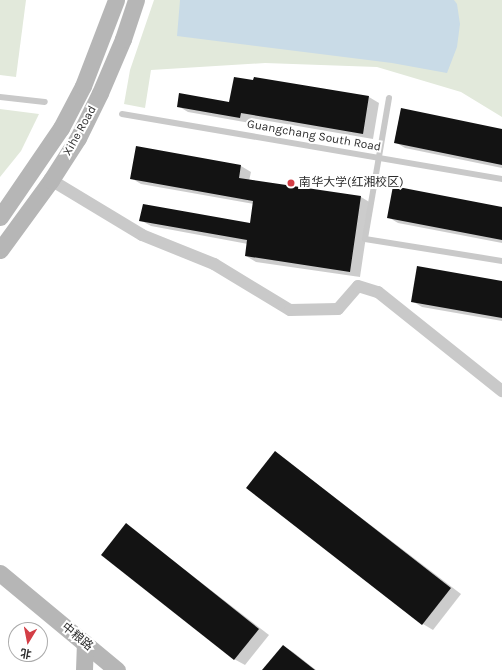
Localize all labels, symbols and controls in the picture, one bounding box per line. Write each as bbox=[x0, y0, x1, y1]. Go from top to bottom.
street label: Xihe Road bbox=[60, 103, 100, 159]
street label: Guangchang South Road bbox=[246, 117, 382, 155]
place label: 南华大学(红湘校区) bbox=[299, 176, 404, 190]
marker: 南华大学(红湘校区) bbox=[286, 178, 296, 188]
street label: 中粮路 bbox=[58, 620, 96, 654]
north arrow bbox=[8, 622, 48, 662]
text: 北 bbox=[19, 646, 33, 661]

